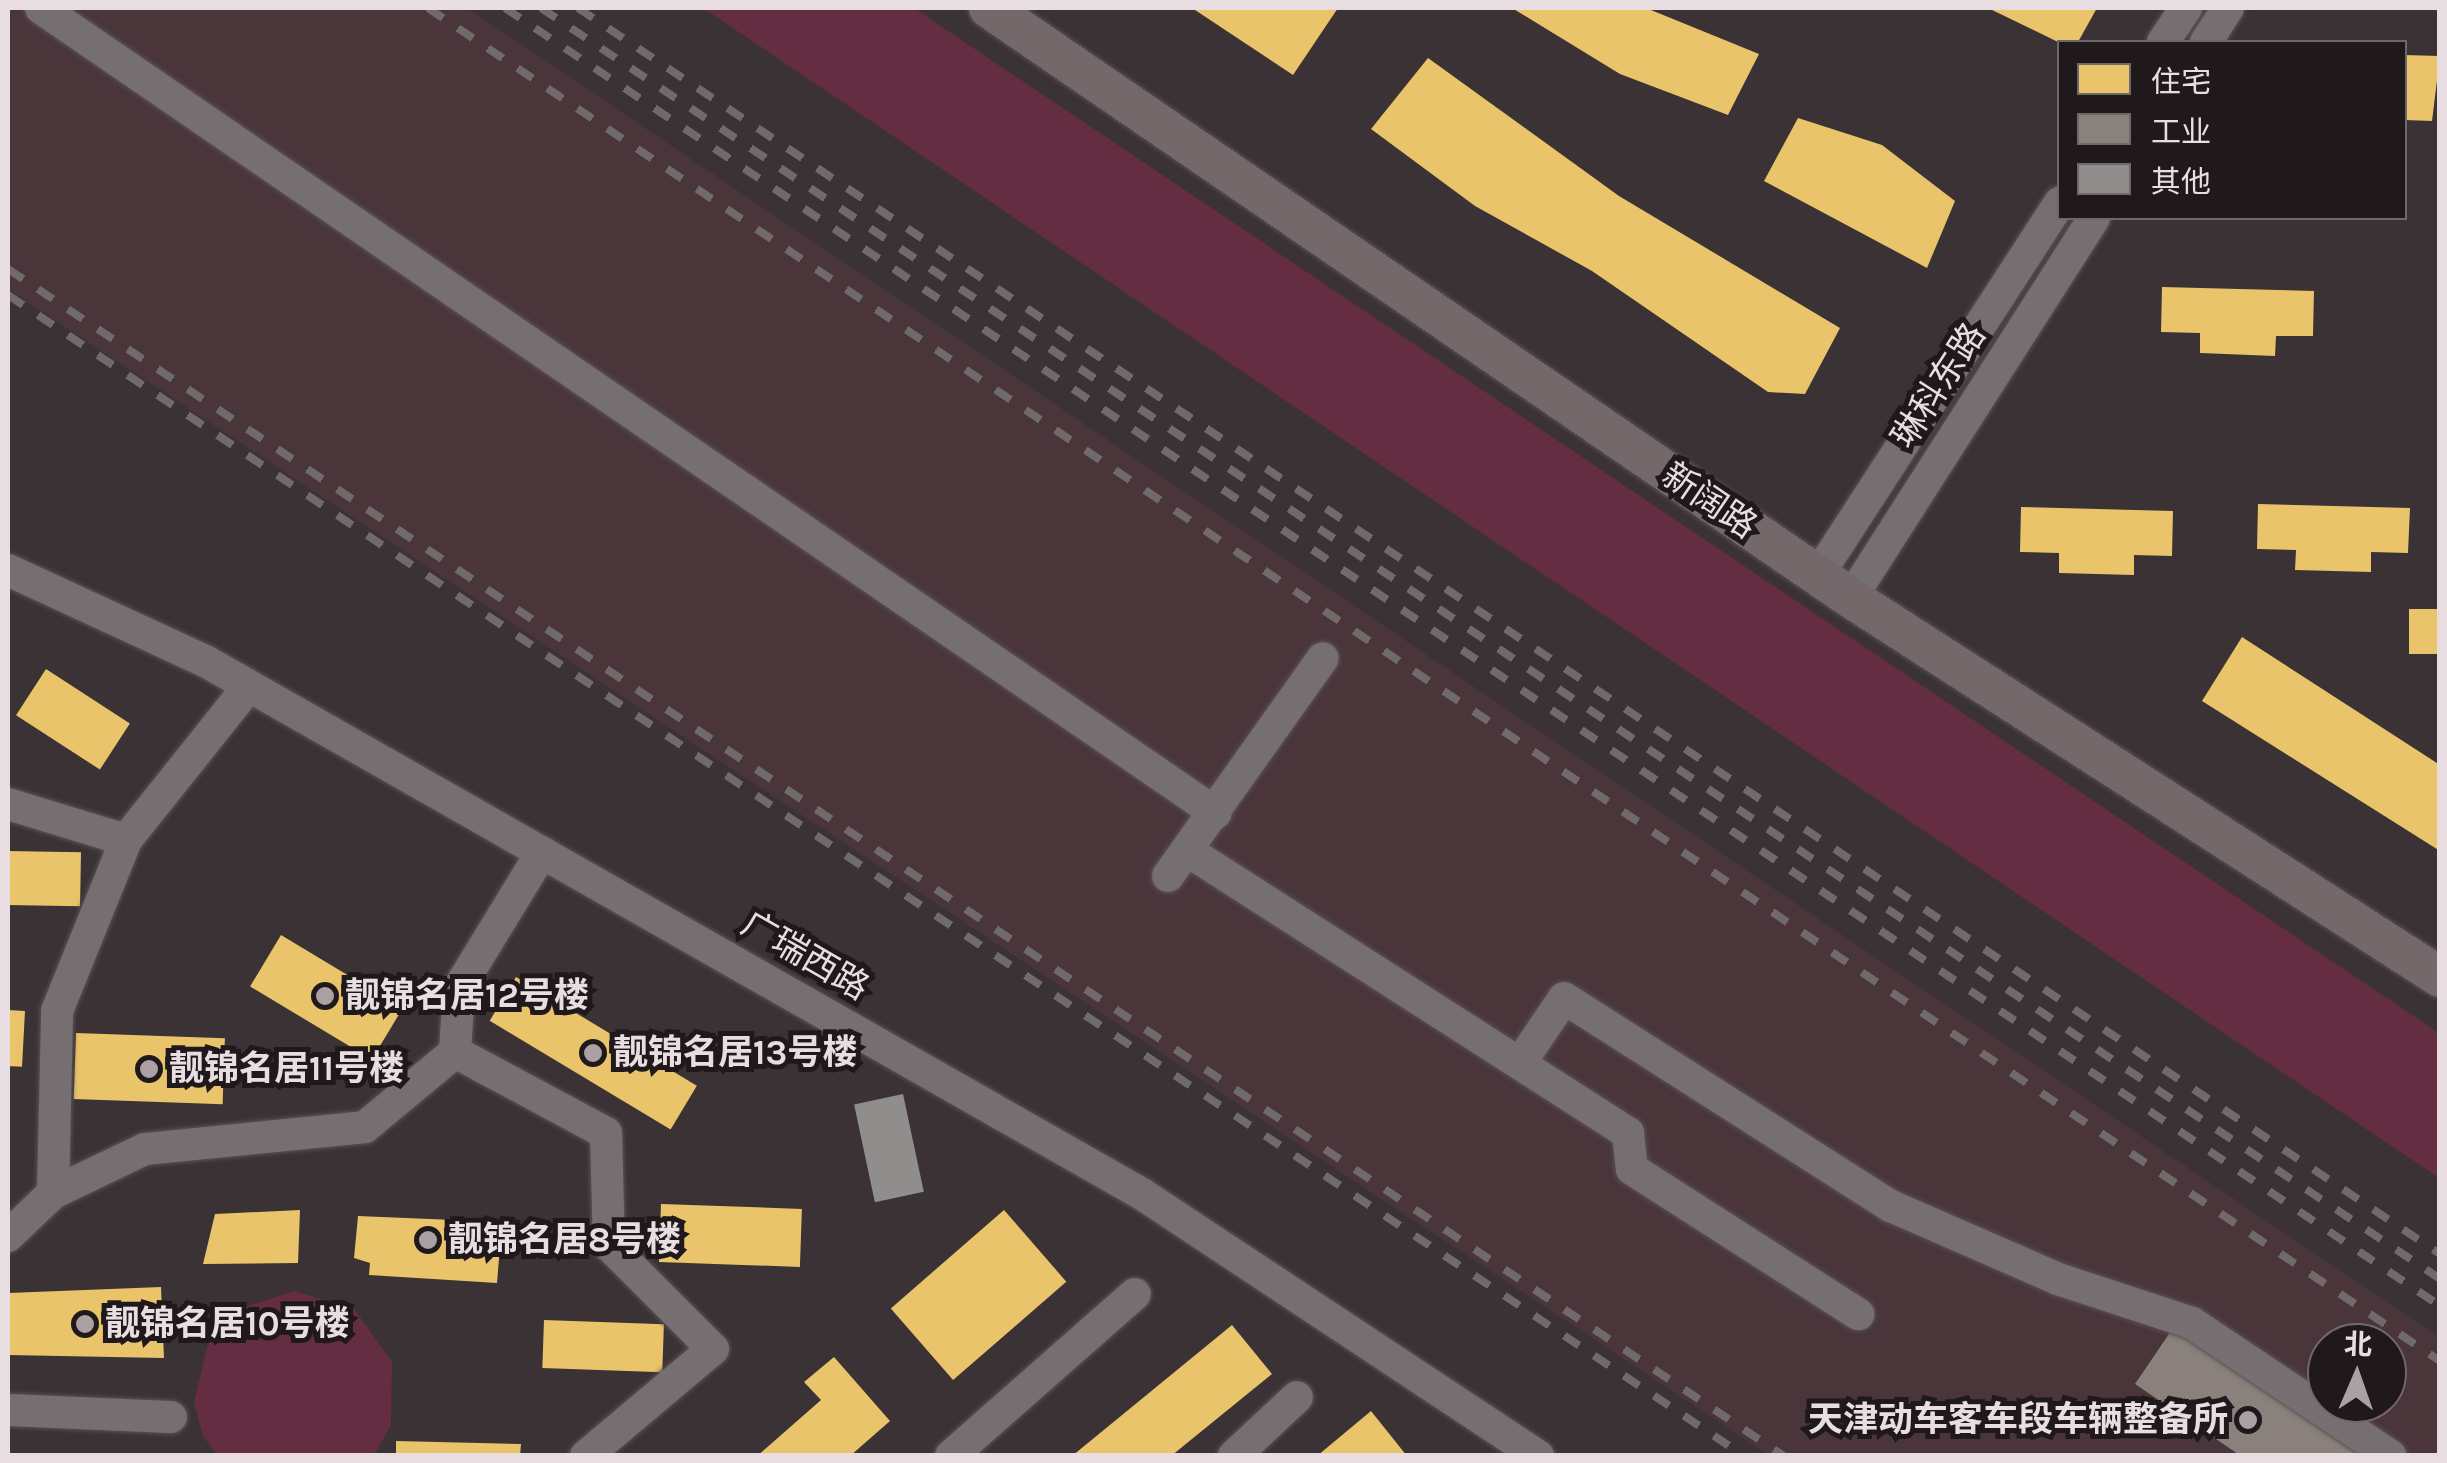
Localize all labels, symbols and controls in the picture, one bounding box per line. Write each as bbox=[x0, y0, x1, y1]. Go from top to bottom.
legend bbox=[2057, 40, 2407, 220]
text: 住宅 bbox=[2151, 64, 2211, 100]
text: 工业 bbox=[2151, 114, 2211, 150]
text: 其他 bbox=[2151, 164, 2211, 200]
street label: 琳科东路 bbox=[1883, 316, 1995, 456]
street label: 新阔路 bbox=[1654, 454, 1764, 548]
street label: 广瑞西路 bbox=[734, 903, 876, 1009]
place label: 靓锦名居12号楼 bbox=[345, 975, 589, 1017]
marker: 靓锦名居12号楼 bbox=[314, 985, 336, 1007]
place label: 靓锦名居13号楼 bbox=[613, 1032, 857, 1074]
marker: 靓锦名居13号楼 bbox=[582, 1042, 604, 1064]
place label: 靓锦名居11号楼 bbox=[169, 1048, 404, 1090]
marker: 靓锦名居11号楼 bbox=[138, 1058, 160, 1080]
place label: 靓锦名居8号楼 bbox=[448, 1219, 681, 1261]
marker: 靓锦名居8号楼 bbox=[417, 1229, 439, 1251]
place label: 靓锦名居10号楼 bbox=[105, 1303, 350, 1345]
marker: 靓锦名居10号楼 bbox=[74, 1313, 96, 1335]
north arrow bbox=[2307, 1323, 2407, 1423]
text: 北 bbox=[2343, 1328, 2373, 1361]
place label: 天津动车客车段车辆整备所 bbox=[1808, 1399, 2228, 1441]
marker: 天津动车客车段车辆整备所 bbox=[2237, 1409, 2259, 1431]

